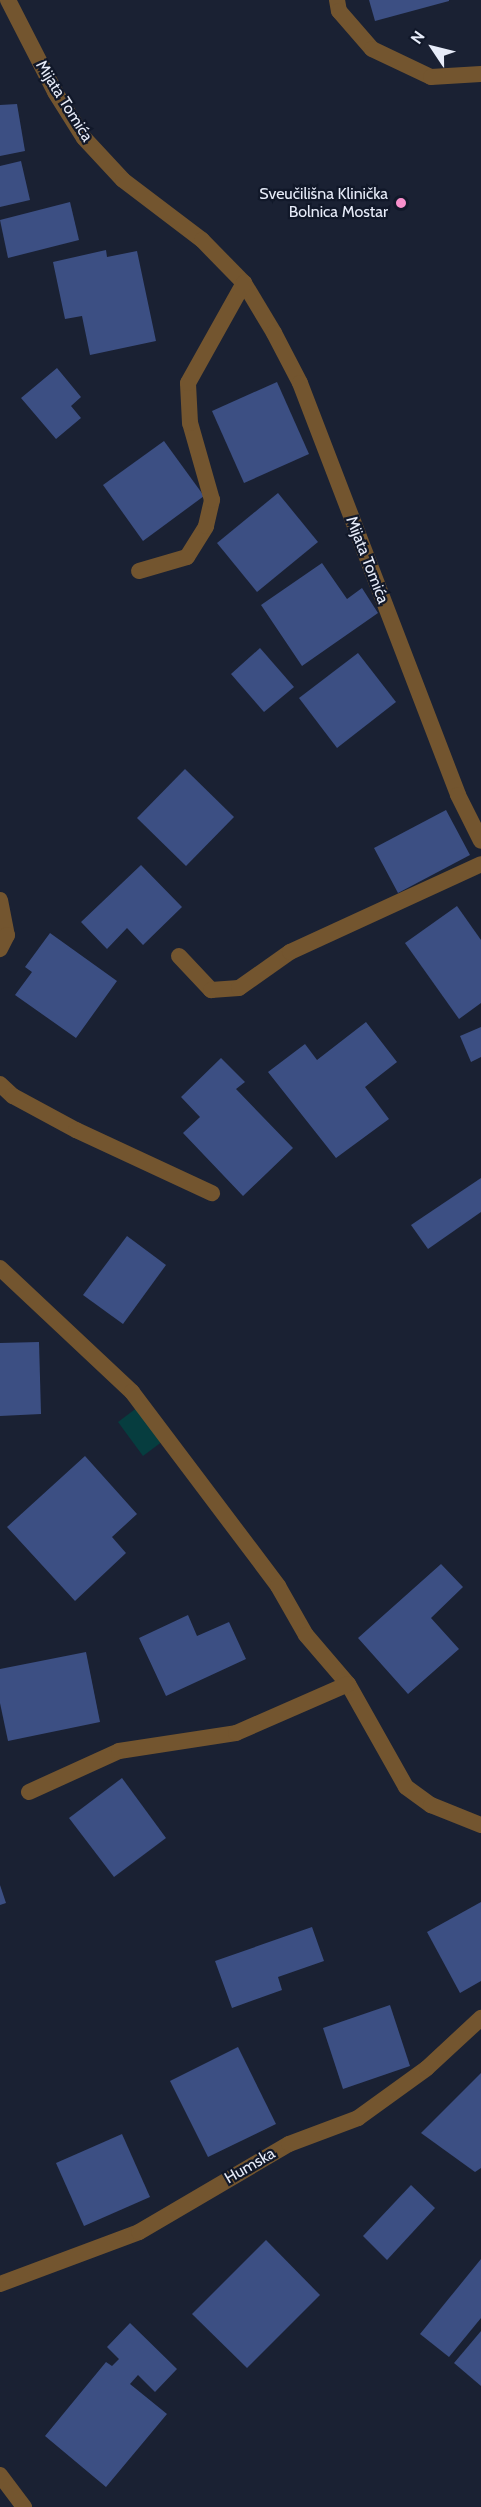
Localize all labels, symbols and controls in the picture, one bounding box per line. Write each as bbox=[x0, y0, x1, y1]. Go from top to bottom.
north arrow bbox=[403, 18, 463, 78]
text: N bbox=[407, 27, 429, 47]
street label: Mijata Tomića bbox=[31, 57, 97, 145]
place label: Sveučilišna Klinička Bolnica Mostar bbox=[259, 184, 388, 222]
marker: Sveučilišna Klinička Bolnica Mostar bbox=[392, 194, 410, 212]
street label: Mijata Tomića bbox=[342, 514, 392, 606]
street label: Humska bbox=[221, 2144, 279, 2188]

